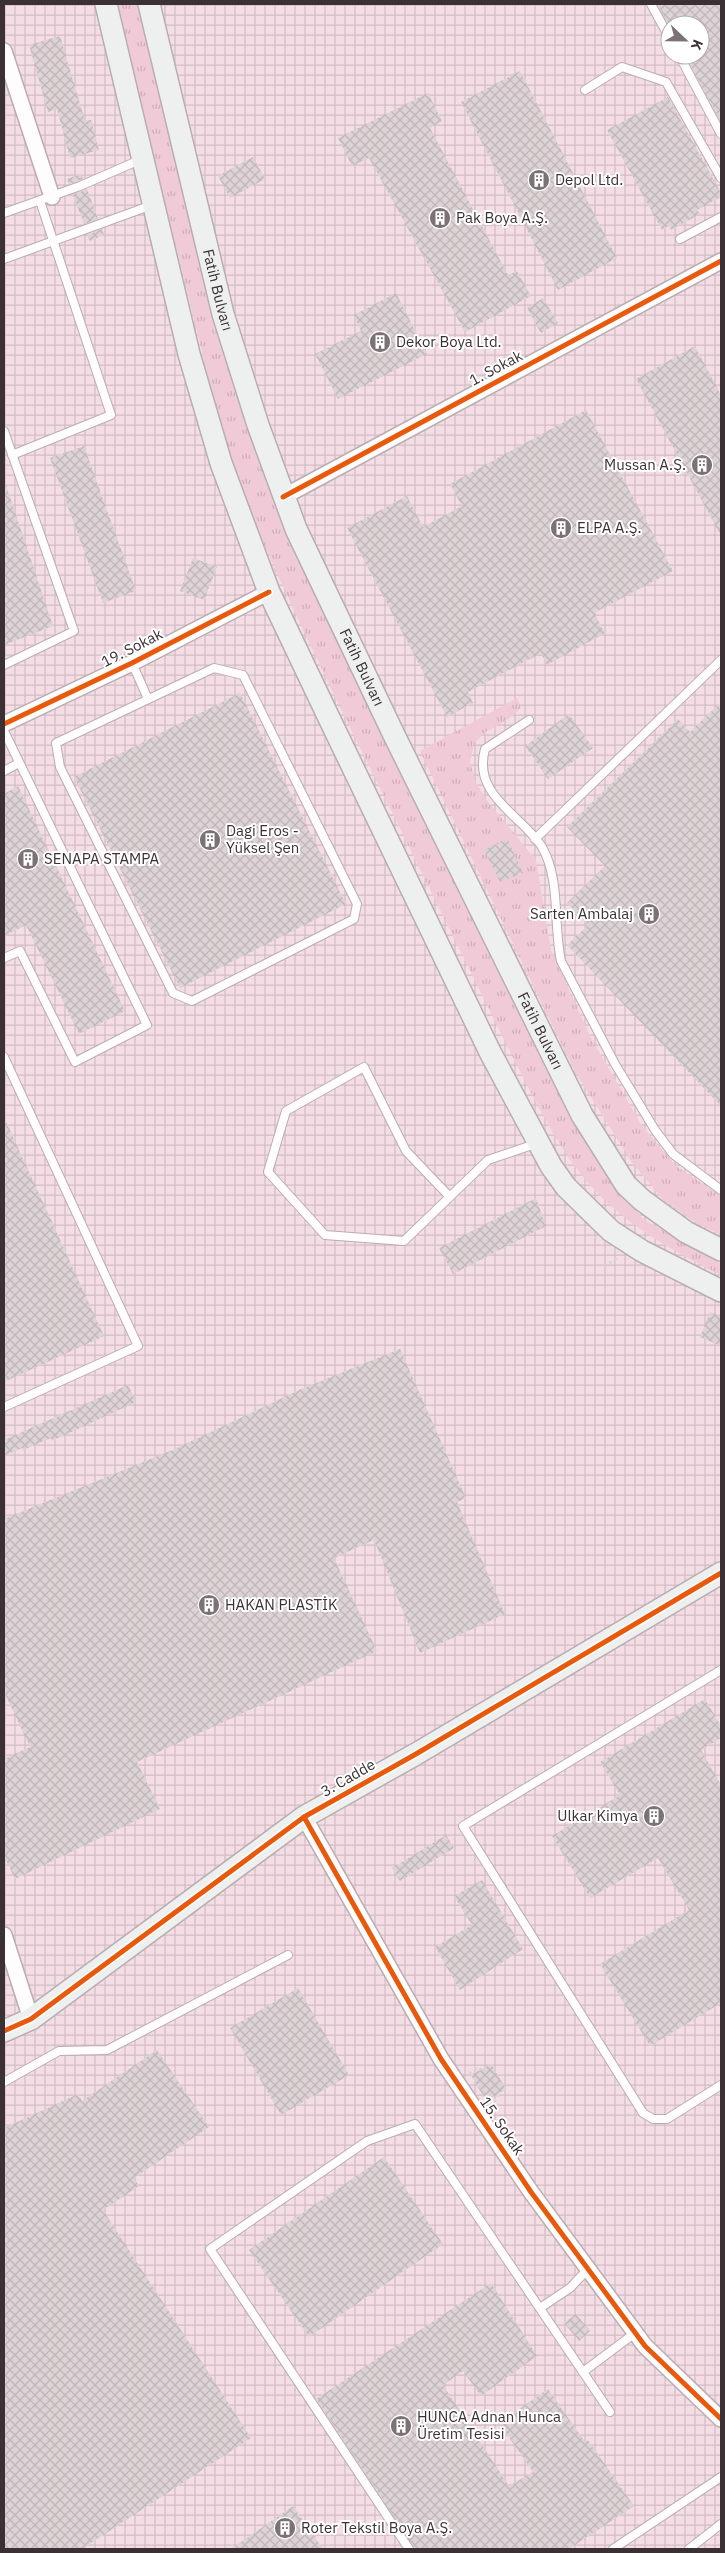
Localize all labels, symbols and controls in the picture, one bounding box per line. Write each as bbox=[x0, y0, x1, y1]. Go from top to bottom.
north arrow bbox=[660, 15, 710, 65]
text: K bbox=[687, 37, 707, 53]
building icon: Depol Ltd. bbox=[527, 168, 551, 192]
place label: Depol Ltd. bbox=[555, 170, 623, 189]
building icon: Pak Boya A.Ş. bbox=[428, 206, 452, 230]
place label: Pak Boya A.Ş. bbox=[456, 208, 548, 227]
street label: Fatih Bulvarı bbox=[199, 247, 238, 333]
building icon: Dekor Boya Ltd. bbox=[368, 330, 392, 354]
place label: Dekor Boya Ltd. bbox=[396, 332, 502, 351]
street label: 1. Sokak bbox=[466, 346, 526, 389]
building icon: Mussan A.Ş. bbox=[690, 453, 714, 477]
place label: Mussan A.Ş. bbox=[604, 455, 686, 474]
building icon: ELPA A.Ş. bbox=[549, 516, 573, 540]
place label: ELPA A.Ş. bbox=[577, 518, 642, 537]
street label: 19. Sokak bbox=[98, 624, 166, 671]
street label: Fatih Bulvarı bbox=[336, 625, 389, 709]
place label: Dagi Eros - Yüksel Şen bbox=[226, 821, 299, 857]
building icon: Dagi Eros - Yüksel Şen bbox=[198, 828, 222, 852]
building icon: SENAPA STAMPA bbox=[16, 847, 40, 871]
place label: SENAPA STAMPA bbox=[44, 849, 160, 868]
building icon: Sarten Ambalaj bbox=[637, 902, 661, 926]
place label: Sarten Ambalaj bbox=[530, 904, 633, 923]
street label: Fatih Bulvarı bbox=[514, 989, 568, 1072]
building icon: HAKAN PLASTİK bbox=[197, 1593, 221, 1617]
place label: HAKAN PLASTİK bbox=[225, 1595, 338, 1614]
street label: 3. Cadde bbox=[317, 1754, 378, 1801]
building icon: Ulkar Kimya bbox=[642, 1804, 666, 1828]
place label: Ulkar Kimya bbox=[557, 1806, 638, 1825]
street label: 15. Sokak bbox=[476, 2093, 529, 2159]
place label: HUNCA Adnan Hunca Üretim Tesisi bbox=[417, 2407, 561, 2443]
building icon: HUNCA Adnan Hunca Üretim Tesisi bbox=[389, 2414, 413, 2438]
building icon: Roter Tekstil Boya A.Ş. bbox=[273, 2516, 297, 2540]
place label: Roter Tekstil Boya A.Ş. bbox=[301, 2518, 452, 2537]

